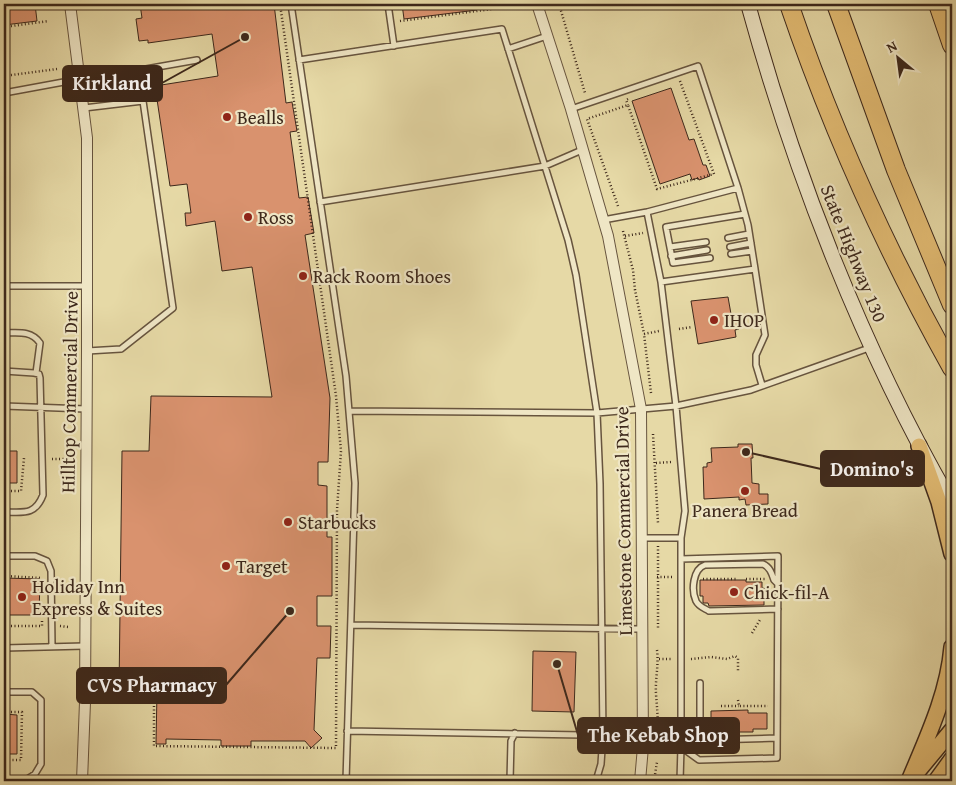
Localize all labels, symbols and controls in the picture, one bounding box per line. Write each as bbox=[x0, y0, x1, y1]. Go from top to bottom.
north arrow bbox=[874, 32, 924, 82]
text: N bbox=[883, 35, 901, 58]
callout: Kirkland bbox=[63, 66, 162, 101]
text: Kirkland bbox=[72, 68, 152, 97]
place label: Bealls bbox=[237, 103, 284, 131]
marker: Bealls bbox=[221, 111, 233, 123]
street label: State Highway 130 bbox=[814, 180, 894, 326]
place label: Ross bbox=[258, 203, 294, 231]
marker: Ross bbox=[242, 211, 254, 223]
place label: Rack Room Shoes bbox=[313, 262, 451, 290]
marker: Rack Room Shoes bbox=[297, 270, 309, 282]
street label: Hilltop Commercial Drive bbox=[53, 291, 85, 493]
place label: IHOP bbox=[724, 306, 764, 334]
marker: IHOP bbox=[708, 314, 720, 326]
street label: Limestone Commercial Drive bbox=[607, 406, 639, 636]
callout: Domino's bbox=[821, 451, 924, 486]
text: Domino's bbox=[830, 454, 914, 483]
marker: Panera Bread bbox=[739, 485, 751, 497]
place label: Panera Bread bbox=[692, 496, 799, 524]
place label: Starbucks bbox=[298, 508, 376, 536]
marker: Starbucks bbox=[282, 516, 294, 528]
place label: Target bbox=[236, 552, 288, 580]
marker: Target bbox=[220, 560, 232, 572]
place label: Holiday Inn Express & Suites bbox=[32, 572, 162, 622]
place label: Chick-fil-A bbox=[744, 578, 830, 606]
marker: Chick-fil-A bbox=[728, 586, 740, 598]
marker: Holiday Inn Express & Suites bbox=[16, 591, 28, 603]
callout: CVS Pharmacy bbox=[77, 668, 226, 703]
text: CVS Pharmacy bbox=[87, 670, 217, 699]
callout: The Kebab Shop bbox=[578, 718, 739, 753]
text: The Kebab Shop bbox=[587, 720, 729, 749]

